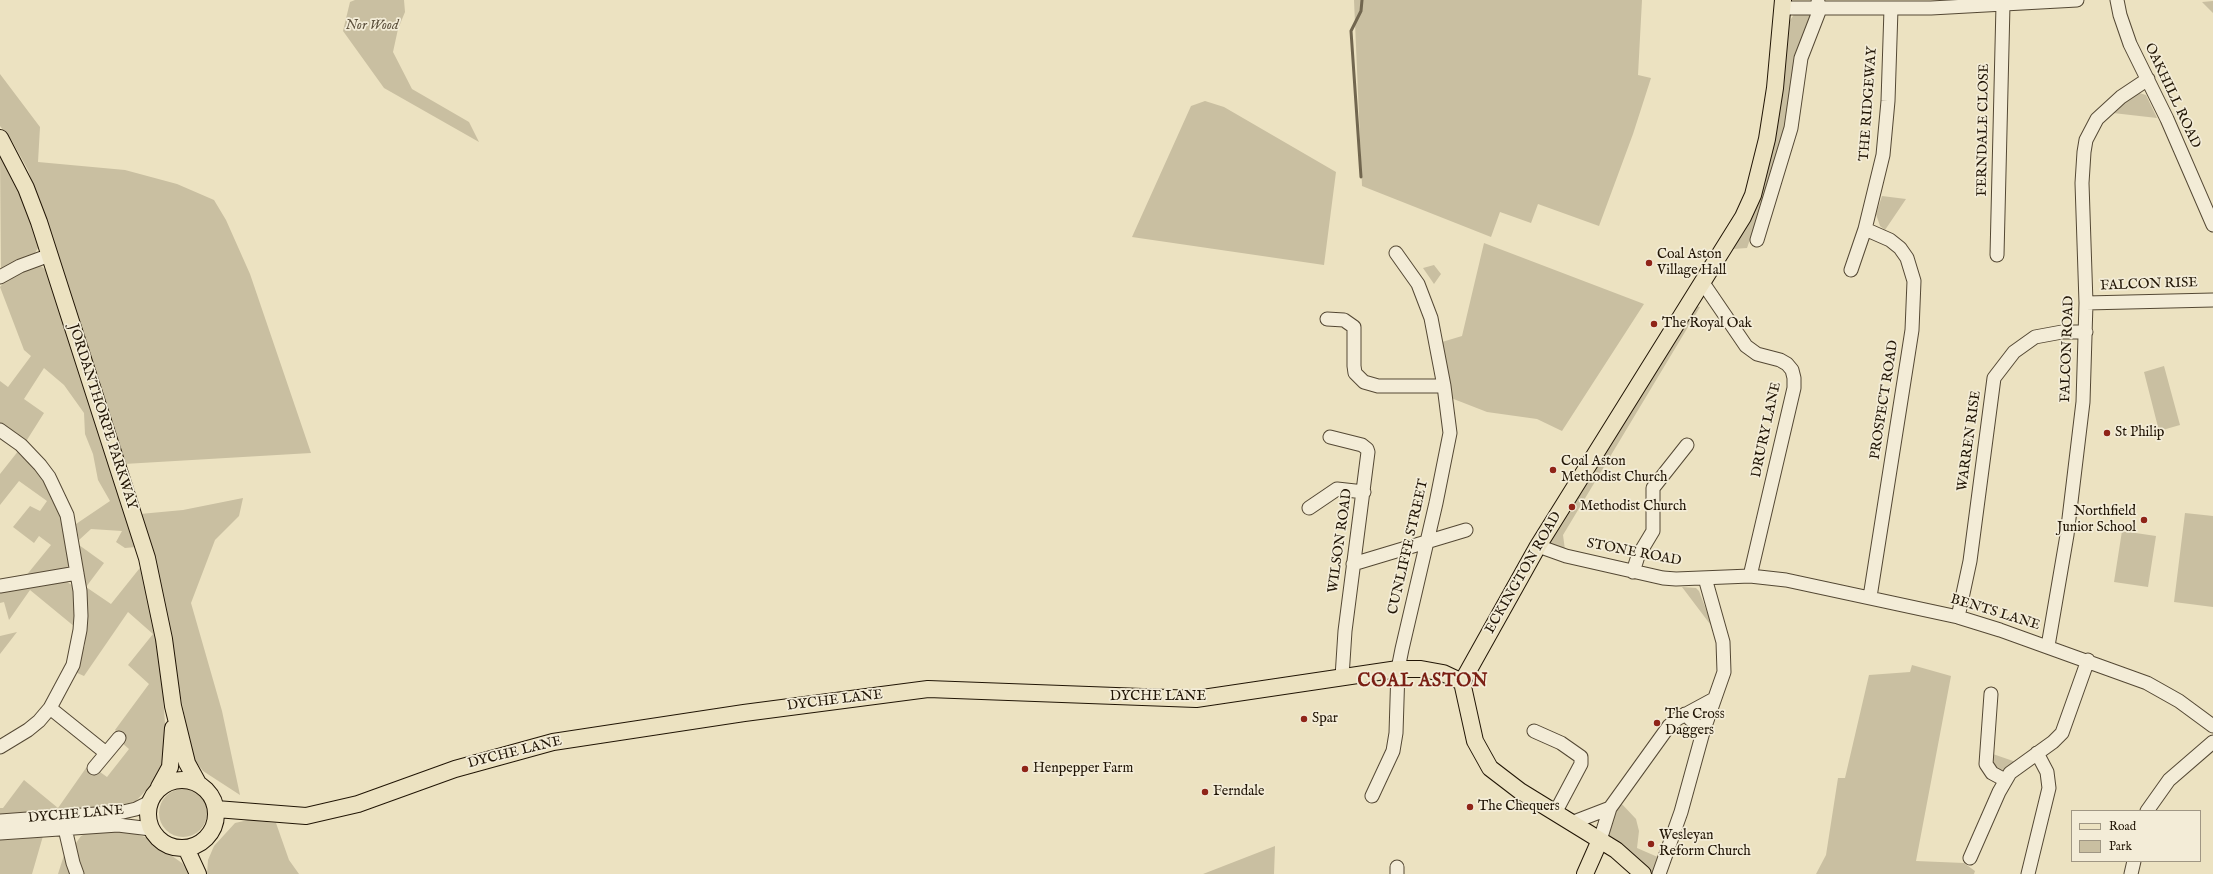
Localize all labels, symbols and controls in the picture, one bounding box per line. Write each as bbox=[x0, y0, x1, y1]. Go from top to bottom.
park label: Nor Wood bbox=[346, 18, 398, 34]
street label: OAKHILL ROAD bbox=[2140, 41, 2204, 151]
street label: THE RIDGEWAY bbox=[1857, 46, 1881, 162]
street label: FERNDALE CLOSE bbox=[1974, 63, 1994, 197]
place label: Coal Aston Village Hall bbox=[1657, 247, 1726, 280]
marker: Coal Aston Village Hall bbox=[1644, 258, 1654, 268]
street label: FALCON RISE bbox=[2100, 275, 2198, 295]
street label: FALCON ROAD bbox=[2058, 295, 2078, 403]
place label: The Royal Oak bbox=[1662, 316, 1752, 332]
marker: The Royal Oak bbox=[1649, 319, 1659, 329]
street label: JORDANTHORPE PARKWAY bbox=[64, 322, 140, 512]
street label: PROSPECT ROAD bbox=[1867, 339, 1903, 461]
street label: DRURY LANE bbox=[1749, 381, 1785, 479]
street label: WARREN RISE bbox=[1955, 389, 1985, 493]
place label: St Philip bbox=[2115, 425, 2164, 441]
marker: St Philip bbox=[2102, 428, 2112, 438]
place label: Coal Aston Methodist Church bbox=[1561, 454, 1667, 486]
marker: Coal Aston Methodist Church bbox=[1548, 465, 1558, 475]
street label: CUNLIFFE STREET bbox=[1385, 478, 1433, 616]
street label: WILSON ROAD bbox=[1325, 488, 1357, 594]
place label: Methodist Church bbox=[1580, 499, 1686, 515]
marker: Methodist Church bbox=[1567, 502, 1577, 512]
place label: Northfield Junior School bbox=[2057, 504, 2136, 536]
street label: ECKINGTON ROAD bbox=[1482, 509, 1566, 637]
marker: Northfield Junior School bbox=[2139, 515, 2149, 525]
street label: STONE ROAD bbox=[1585, 536, 1683, 570]
street label: BENTS LANE bbox=[1948, 591, 2042, 635]
district label: COAL ASTON bbox=[1357, 671, 1489, 693]
street label: DYCHE LANE bbox=[786, 687, 884, 715]
street label: DYCHE LANE bbox=[1110, 689, 1206, 705]
place label: The Cross Daggers bbox=[1665, 707, 1725, 740]
place label: Spar bbox=[1312, 711, 1338, 727]
marker: Spar bbox=[1299, 714, 1309, 724]
marker: The Cross Daggers bbox=[1652, 718, 1662, 728]
street label: DYCHE LANE bbox=[466, 733, 564, 773]
place label: Henpepper Farm bbox=[1033, 761, 1133, 777]
marker: Henpepper Farm bbox=[1020, 764, 1030, 774]
place label: Ferndale bbox=[1213, 784, 1265, 800]
marker: Ferndale bbox=[1200, 787, 1210, 797]
place label: The Chequers bbox=[1478, 799, 1560, 815]
street label: DYCHE LANE bbox=[27, 802, 125, 828]
marker: The Chequers bbox=[1465, 802, 1475, 812]
legend bbox=[2071, 810, 2201, 862]
text: Road bbox=[2109, 819, 2136, 834]
place label: Wesleyan Reform Church bbox=[1659, 828, 1751, 860]
marker: Wesleyan Reform Church bbox=[1646, 839, 1656, 849]
text: Park bbox=[2109, 839, 2132, 854]

